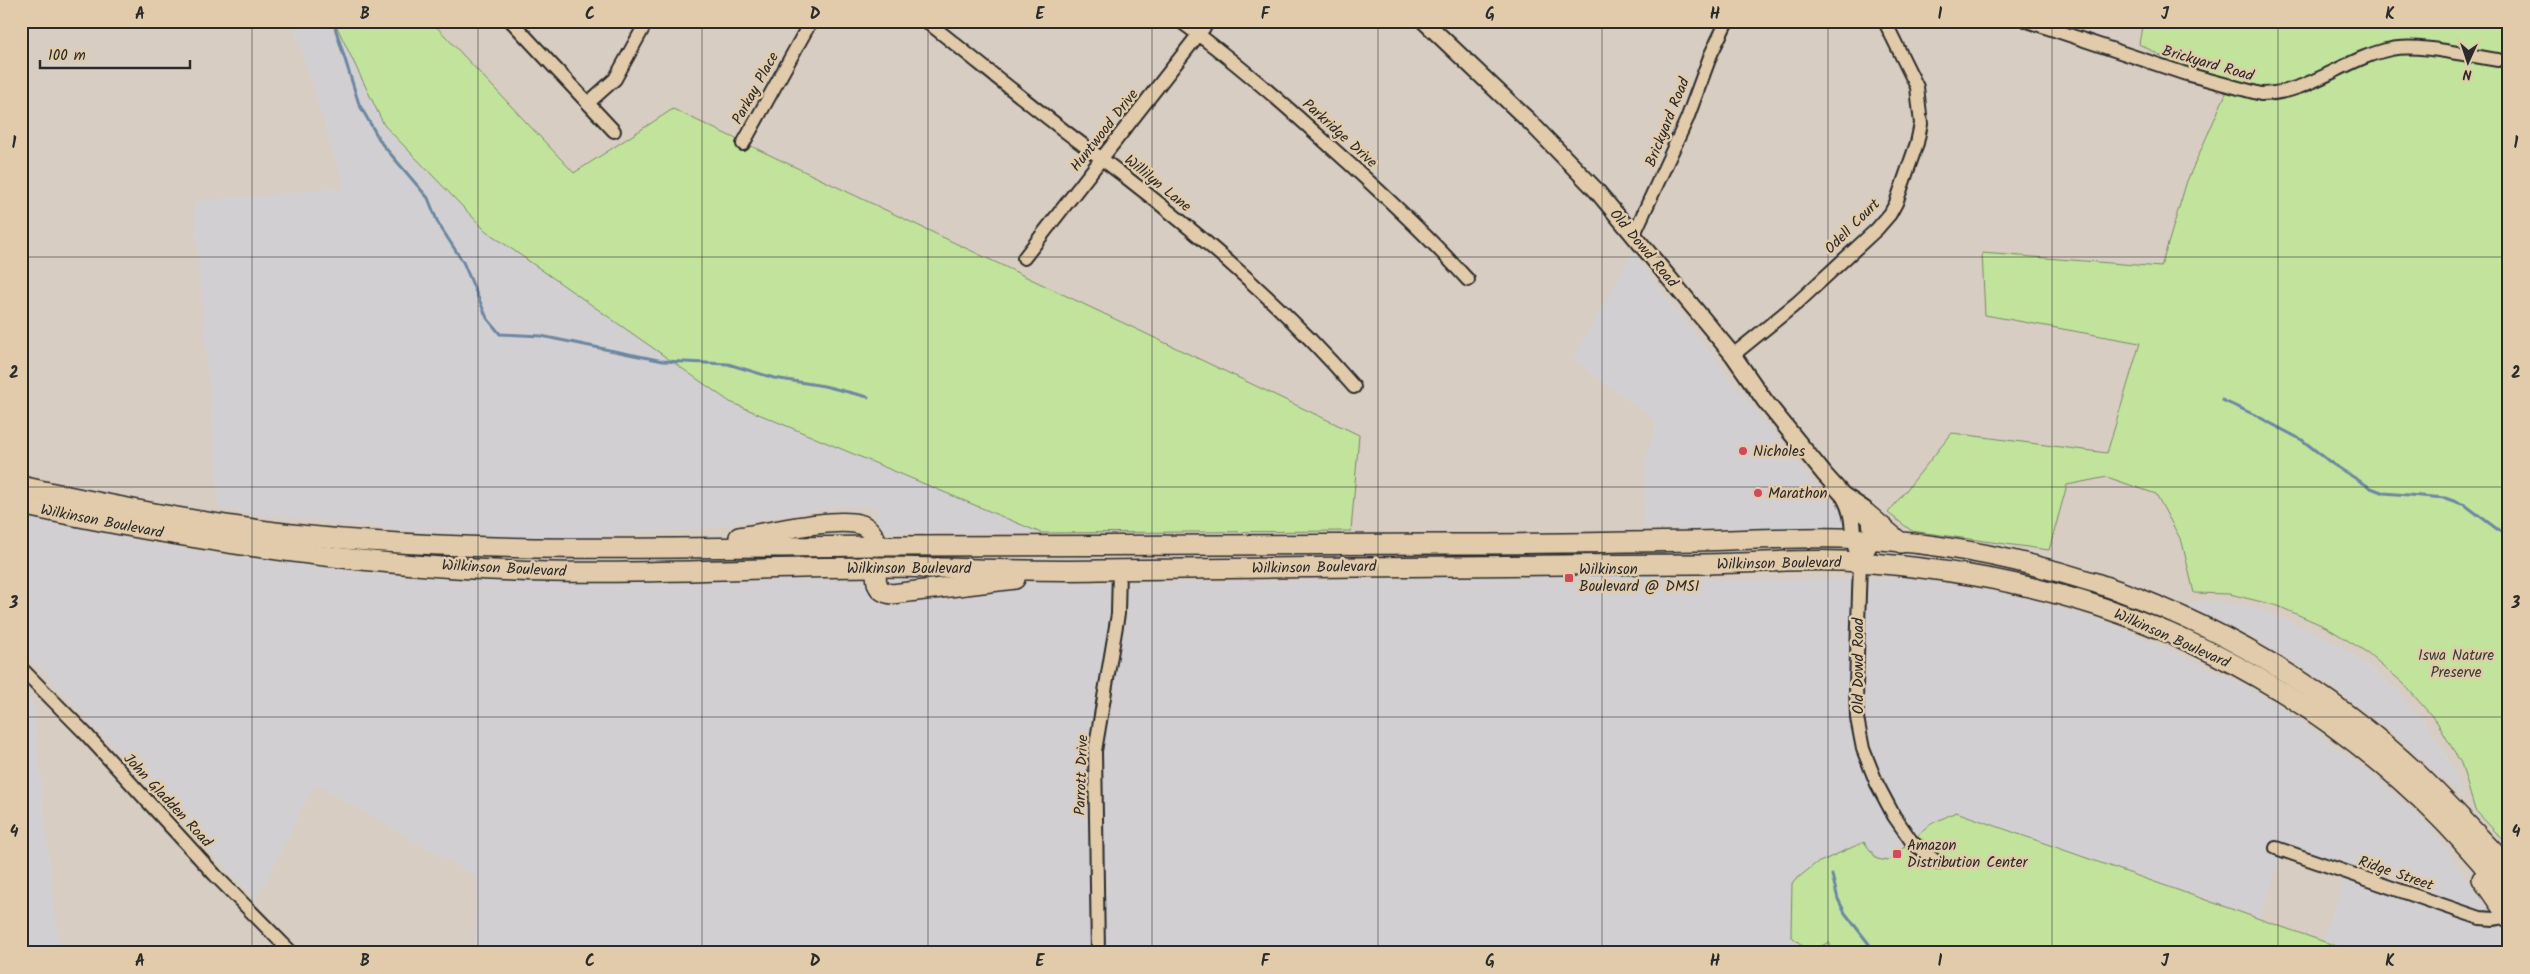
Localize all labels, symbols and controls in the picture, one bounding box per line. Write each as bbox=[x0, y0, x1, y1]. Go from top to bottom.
text: A bbox=[135, 2, 145, 27]
text: B bbox=[360, 2, 370, 27]
text: C bbox=[585, 2, 595, 27]
text: D bbox=[810, 2, 821, 27]
text: E bbox=[1036, 2, 1046, 27]
text: F bbox=[1261, 2, 1271, 27]
text: G bbox=[1485, 2, 1495, 27]
text: H bbox=[1710, 2, 1720, 27]
text: I bbox=[1938, 2, 1943, 27]
text: J bbox=[2161, 2, 2170, 27]
text: K bbox=[2385, 2, 2395, 27]
scale bar bbox=[40, 38, 190, 70]
north arrow bbox=[2442, 38, 2492, 88]
street label: Brickyard Road bbox=[2159, 39, 2257, 89]
text: 100 m bbox=[48, 44, 86, 68]
street label: Parkay Place bbox=[726, 48, 786, 129]
text: N bbox=[2462, 63, 2472, 85]
street label: Brickyard Road bbox=[1639, 74, 1697, 171]
street label: Huntwood Drive bbox=[1065, 84, 1145, 177]
street label: Parkridge Drive bbox=[1296, 93, 1383, 174]
text: 1 bbox=[12, 131, 17, 156]
text: 1 bbox=[2514, 131, 2519, 156]
street label: Willilyn Lane bbox=[1118, 149, 1197, 219]
street label: Odell Court bbox=[1819, 193, 1886, 260]
street label: Old Dowd Road bbox=[1603, 204, 1684, 294]
text: 2 bbox=[9, 361, 19, 386]
text: 2 bbox=[2511, 361, 2521, 386]
place label: Nicholes bbox=[1753, 440, 1806, 464]
marker: Nicholes bbox=[1737, 445, 1749, 457]
place label: Marathon bbox=[1768, 482, 1828, 506]
marker: Marathon bbox=[1752, 487, 1764, 499]
street label: Wilkinson Boulevard bbox=[38, 498, 166, 546]
street label: Wilkinson Boulevard bbox=[1717, 551, 1842, 577]
street label: Wilkinson Boulevard bbox=[441, 554, 567, 584]
street label: Wilkinson Boulevard bbox=[1252, 555, 1377, 581]
street label: Wilkinson Boulevard bbox=[847, 557, 972, 581]
place label: Wilkinson Boulevard @ DMSI bbox=[1579, 558, 1700, 599]
marker: Wilkinson Boulevard @ DMSI bbox=[1563, 572, 1575, 584]
text: 3 bbox=[9, 591, 19, 616]
text: 3 bbox=[2511, 591, 2521, 616]
street label: Wilkinson Boulevard bbox=[2110, 603, 2234, 675]
street label: Old Dowd Road bbox=[1847, 617, 1871, 714]
park label: Iswa Nature Preserve bbox=[2418, 644, 2494, 685]
street label: Parrott Drive bbox=[1069, 734, 1095, 816]
street label: John Gladden Road bbox=[117, 748, 218, 854]
text: 4 bbox=[10, 820, 19, 845]
text: 4 bbox=[2512, 820, 2521, 845]
place label: Amazon Distribution Center bbox=[1907, 834, 2029, 875]
marker: Amazon Distribution Center bbox=[1891, 848, 1903, 860]
street label: Ridge Street bbox=[2355, 850, 2437, 898]
text: A bbox=[135, 949, 145, 974]
text: B bbox=[360, 949, 370, 974]
text: C bbox=[585, 949, 595, 974]
text: D bbox=[810, 949, 821, 974]
text: E bbox=[1036, 949, 1046, 974]
text: F bbox=[1261, 949, 1271, 974]
text: G bbox=[1485, 949, 1495, 974]
text: H bbox=[1710, 949, 1720, 974]
text: I bbox=[1938, 949, 1943, 974]
text: J bbox=[2161, 949, 2170, 974]
text: K bbox=[2385, 949, 2395, 974]

